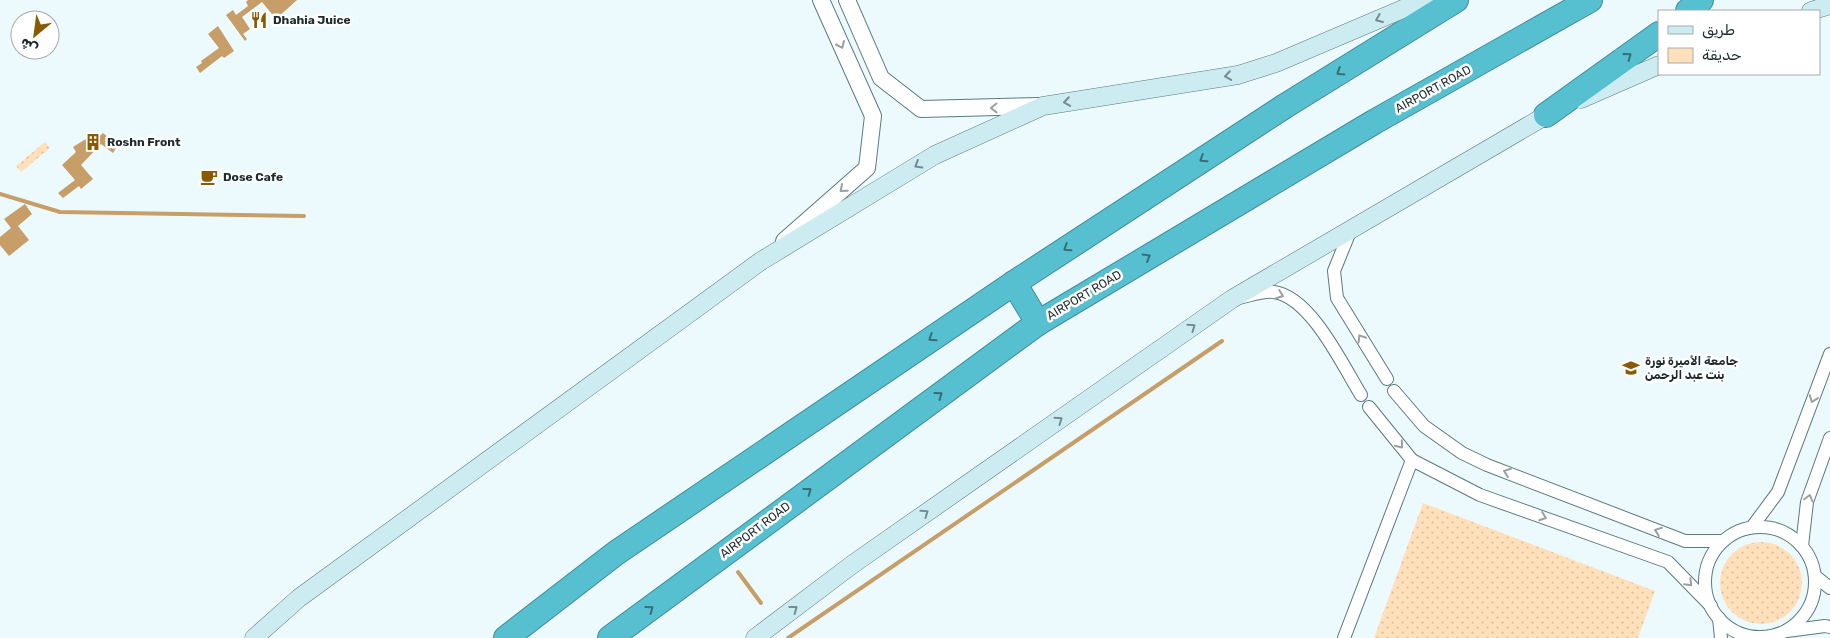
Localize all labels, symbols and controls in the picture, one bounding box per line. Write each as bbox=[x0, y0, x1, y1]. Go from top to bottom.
north arrow bbox=[10, 10, 60, 60]
restaurant icon: Dhahia Juice bbox=[249, 10, 269, 30]
legend bbox=[1658, 10, 1820, 75]
place label: Dhahia Juice bbox=[273, 13, 351, 27]
one-way arrow bbox=[1375, 13, 1384, 23]
text: طريق bbox=[1702, 21, 1735, 39]
text: ش bbox=[17, 34, 41, 58]
one-way arrow bbox=[835, 40, 845, 49]
text: حديقة bbox=[1702, 46, 1742, 64]
one-way arrow bbox=[1622, 53, 1632, 62]
street label: AIRPORT ROAD bbox=[1393, 62, 1473, 116]
one-way arrow bbox=[1337, 65, 1346, 75]
one-way arrow bbox=[1223, 71, 1232, 81]
one-way arrow bbox=[1063, 97, 1072, 107]
one-way arrow bbox=[990, 102, 998, 113]
building icon: Roshn Front bbox=[83, 132, 103, 152]
place label: Roshn Front bbox=[107, 135, 181, 149]
one-way arrow bbox=[1200, 153, 1209, 163]
one-way arrow bbox=[915, 158, 924, 168]
cafe icon: Dose Cafe bbox=[199, 167, 219, 187]
place label: Dose Cafe bbox=[223, 170, 283, 184]
one-way arrow bbox=[840, 183, 849, 192]
one-way arrow bbox=[1063, 242, 1073, 251]
one-way arrow bbox=[1142, 253, 1151, 263]
street label: AIRPORT ROAD bbox=[1044, 267, 1124, 323]
one-way arrow bbox=[1275, 289, 1283, 299]
one-way arrow bbox=[1186, 324, 1196, 333]
one-way arrow bbox=[928, 332, 938, 341]
one-way arrow bbox=[1358, 334, 1368, 343]
place label: جامعة الأميرة نورة بنت عبد الرحمن bbox=[1645, 354, 1738, 382]
school or university icon: جامعة الأميرة نورة بنت عبد الرحمن bbox=[1621, 358, 1641, 378]
one-way arrow bbox=[933, 392, 943, 401]
one-way arrow bbox=[1809, 395, 1819, 403]
one-way arrow bbox=[1053, 417, 1063, 426]
one-way arrow bbox=[1394, 439, 1403, 448]
one-way arrow bbox=[1503, 468, 1512, 479]
one-way arrow bbox=[802, 488, 812, 497]
one-way arrow bbox=[1803, 493, 1814, 502]
street label: AIRPORT ROAD bbox=[717, 499, 793, 561]
one-way arrow bbox=[920, 510, 929, 519]
one-way arrow bbox=[1538, 511, 1547, 521]
one-way arrow bbox=[1655, 527, 1663, 537]
one-way arrow bbox=[1683, 577, 1692, 586]
one-way arrow bbox=[644, 606, 654, 615]
one-way arrow bbox=[788, 606, 797, 614]

